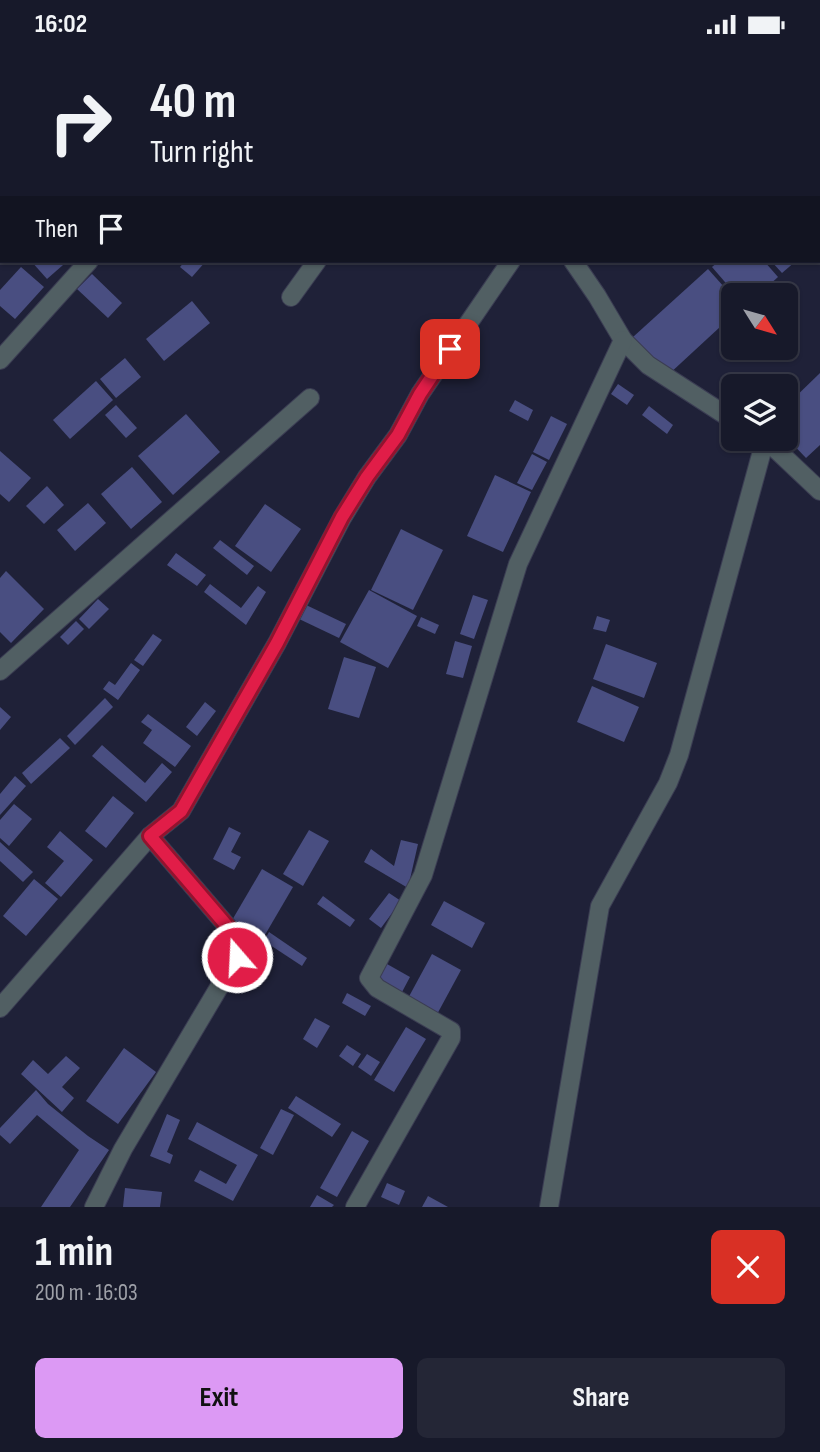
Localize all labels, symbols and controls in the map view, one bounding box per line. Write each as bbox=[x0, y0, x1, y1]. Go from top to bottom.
text: 16:02 bbox=[35, 9, 87, 40]
text: 40 m bbox=[150, 73, 236, 132]
icon: right bbox=[35, 77, 126, 168]
text: Turn right bbox=[150, 133, 254, 172]
icon: arrive bbox=[92, 210, 130, 248]
text: Then bbox=[35, 214, 78, 245]
north arrow bbox=[721, 283, 798, 361]
map controls bbox=[721, 283, 798, 451]
pin bbox=[420, 319, 480, 379]
icon: arrive bbox=[431, 330, 469, 368]
button: layers bbox=[721, 374, 798, 451]
position arrow bbox=[200, 920, 274, 994]
text: 1 min bbox=[35, 1227, 113, 1278]
button: close bbox=[711, 1230, 785, 1304]
text: 200 m · 16:03 bbox=[35, 1279, 138, 1307]
button: Exit bbox=[35, 1358, 403, 1438]
button: Share bbox=[417, 1358, 785, 1438]

